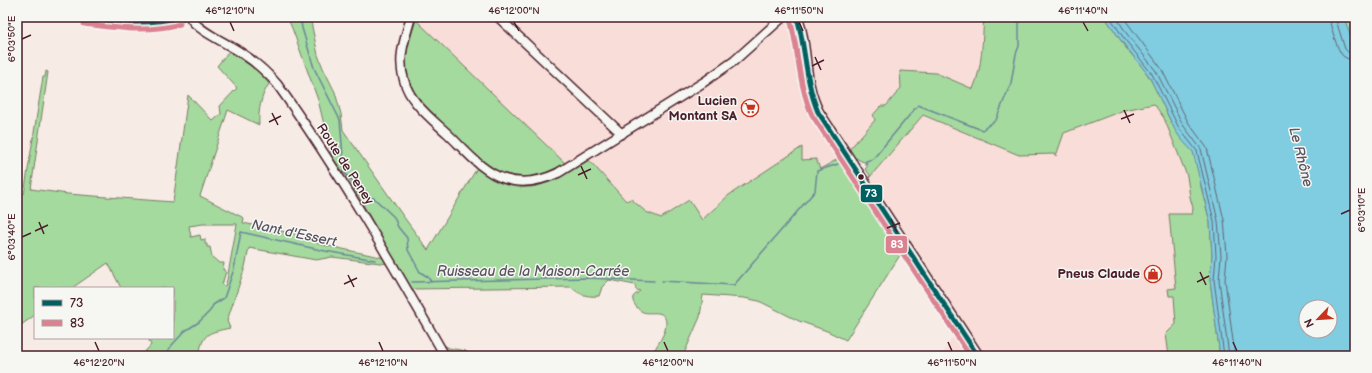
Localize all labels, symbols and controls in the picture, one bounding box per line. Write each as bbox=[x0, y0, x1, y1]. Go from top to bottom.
text: 46°12'10"N bbox=[205, 5, 255, 17]
text: 46°12'00"N bbox=[488, 5, 540, 17]
text: 46°11'50"N bbox=[774, 5, 824, 17]
text: 46°11'40"N bbox=[1058, 5, 1108, 17]
text: 6°03'50"E bbox=[6, 15, 18, 62]
place label: Lucien Montant SA bbox=[669, 93, 737, 124]
supermarket icon: Lucien Montant SA bbox=[740, 98, 760, 118]
street label: Route de Peney bbox=[313, 120, 377, 208]
water label: Le Rhône bbox=[1285, 125, 1317, 189]
unlabelled marker bbox=[856, 172, 866, 182]
line badge: 73 bbox=[860, 184, 883, 203]
text: 73 bbox=[865, 187, 878, 200]
text: 6°03'10"E bbox=[1356, 187, 1368, 232]
text: 6°03'40"E bbox=[6, 213, 18, 261]
water label: Nant d'Essert bbox=[250, 216, 339, 250]
line badge: 83 bbox=[885, 235, 908, 254]
text: 83 bbox=[890, 238, 904, 251]
water label: Ruisseau de la Maison-Carrée bbox=[437, 263, 629, 280]
shop icon: Pneus Claude bbox=[1143, 264, 1163, 284]
place label: Pneus Claude bbox=[1058, 266, 1141, 282]
legend bbox=[34, 287, 174, 339]
text: 73 bbox=[70, 296, 83, 311]
north arrow bbox=[1298, 299, 1338, 339]
text: 83 bbox=[70, 316, 84, 331]
text: N bbox=[1302, 317, 1317, 330]
text: 46°12'20"N bbox=[73, 357, 125, 369]
text: 46°12'10"N bbox=[358, 357, 408, 369]
text: 46°12'00"N bbox=[642, 357, 694, 369]
text: 46°11'50"N bbox=[927, 357, 977, 369]
text: 46°11'40"N bbox=[1212, 357, 1262, 369]

